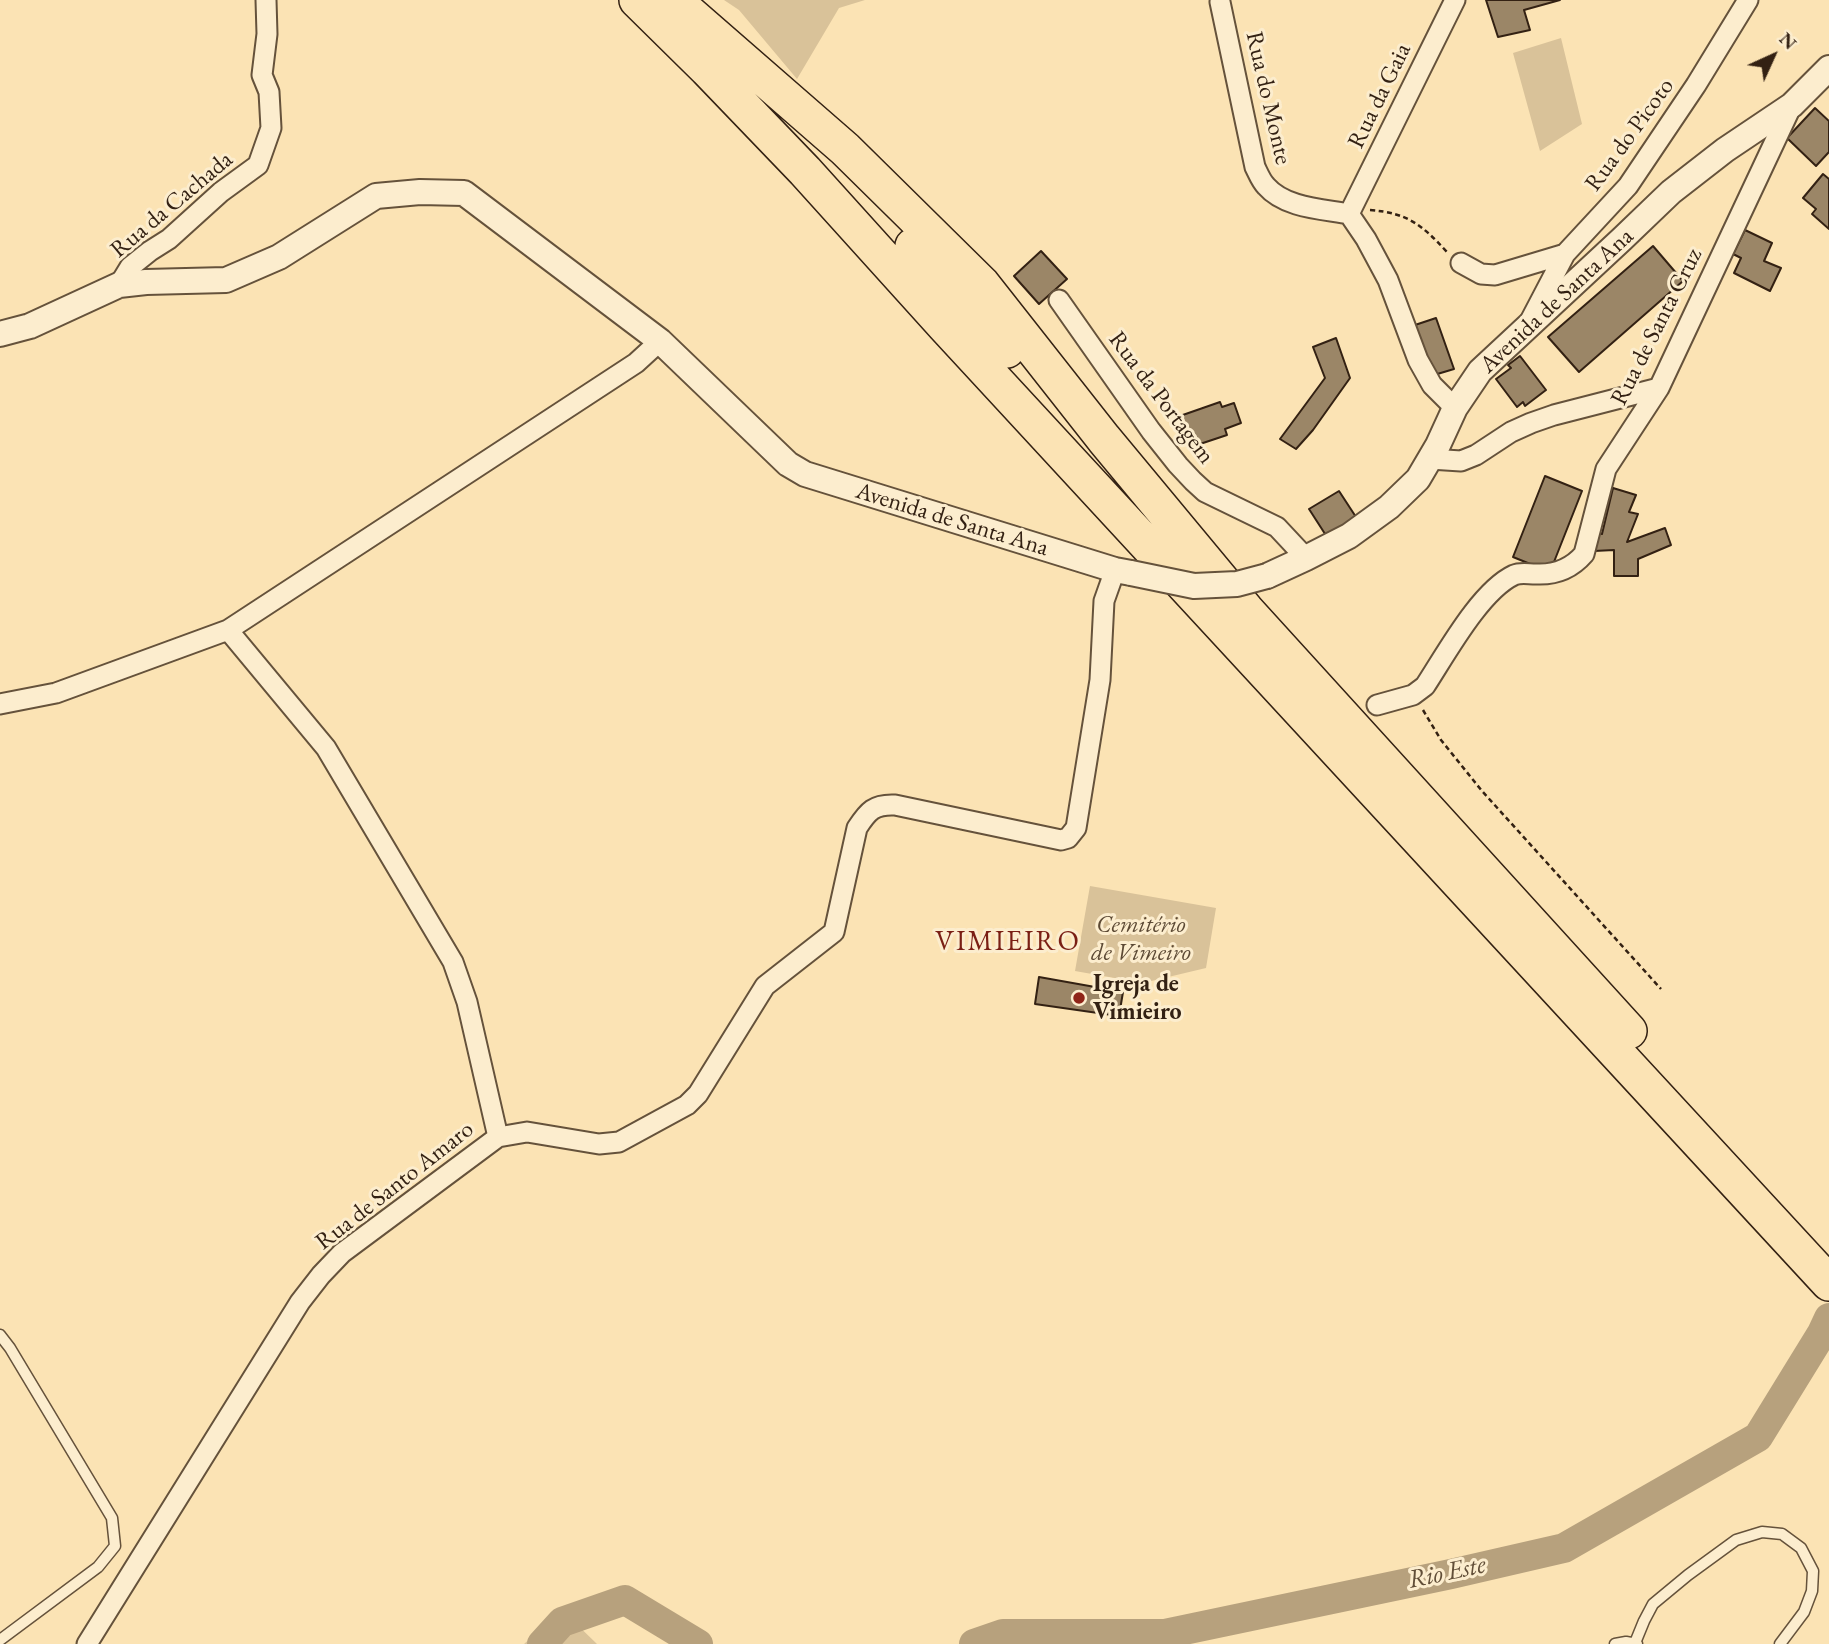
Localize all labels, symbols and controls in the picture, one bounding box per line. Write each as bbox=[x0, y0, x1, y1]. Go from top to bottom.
north arrow bbox=[1738, 21, 1808, 91]
text: N bbox=[1774, 27, 1802, 55]
street label: Rua do Monte bbox=[1239, 29, 1297, 167]
street label: Rua da Gaia bbox=[1342, 39, 1418, 153]
street label: Rua do Picoto bbox=[1579, 73, 1681, 197]
street label: Rua da Cachada bbox=[105, 146, 239, 264]
street label: Avenida de Santa Ana bbox=[1474, 222, 1640, 380]
street label: Rua de Santa Cruz bbox=[1605, 244, 1709, 410]
street label: Rua da Portagem bbox=[1102, 326, 1220, 470]
street label: Avenida de Santa Ana bbox=[852, 477, 1052, 563]
park label: Cemitério de Vimeiro bbox=[1091, 911, 1191, 967]
district label: VIMIEIRO bbox=[936, 925, 1080, 959]
place label: Igreja de Vimieiro bbox=[1093, 970, 1182, 1026]
marker: Igreja de Vimieiro bbox=[1071, 990, 1087, 1006]
street label: Rua de Santo Amaro bbox=[310, 1115, 480, 1257]
water label: Rio Este bbox=[1405, 1550, 1489, 1596]

